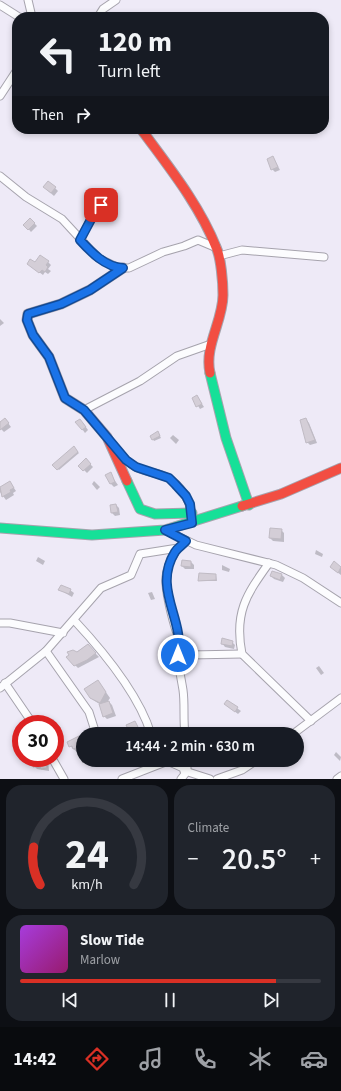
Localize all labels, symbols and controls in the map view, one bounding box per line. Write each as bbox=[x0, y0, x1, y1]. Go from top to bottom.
text: 120 m bbox=[98, 22, 172, 62]
icon: left bbox=[32, 28, 84, 80]
text: Turn left bbox=[98, 59, 160, 84]
icon: right bbox=[72, 104, 94, 126]
text: Then bbox=[32, 105, 64, 126]
pin bbox=[84, 188, 118, 222]
icon: arrive bbox=[90, 194, 112, 216]
position arrow bbox=[157, 634, 199, 676]
speed limit sign: 30 bbox=[12, 715, 64, 767]
text: 14:44 · 2 min · 630 m bbox=[125, 736, 255, 757]
text: Climate bbox=[188, 819, 229, 837]
text: 24 bbox=[65, 825, 109, 885]
text: 20.5° bbox=[222, 838, 287, 881]
text: − bbox=[188, 843, 198, 875]
text: + bbox=[310, 843, 321, 875]
text: km/h bbox=[71, 874, 103, 895]
text: Slow Tide bbox=[80, 930, 144, 951]
text: Marlow bbox=[80, 951, 120, 969]
icon: previous bbox=[59, 989, 81, 1011]
icon: pause bbox=[159, 989, 181, 1011]
icon: next bbox=[260, 989, 282, 1011]
icon: directions bbox=[83, 1045, 111, 1073]
icon: music bbox=[137, 1045, 165, 1073]
icon: phone bbox=[191, 1045, 219, 1073]
icon: climate bbox=[246, 1045, 274, 1073]
icon: car bbox=[300, 1045, 328, 1073]
text: 14:42 bbox=[13, 1047, 57, 1072]

